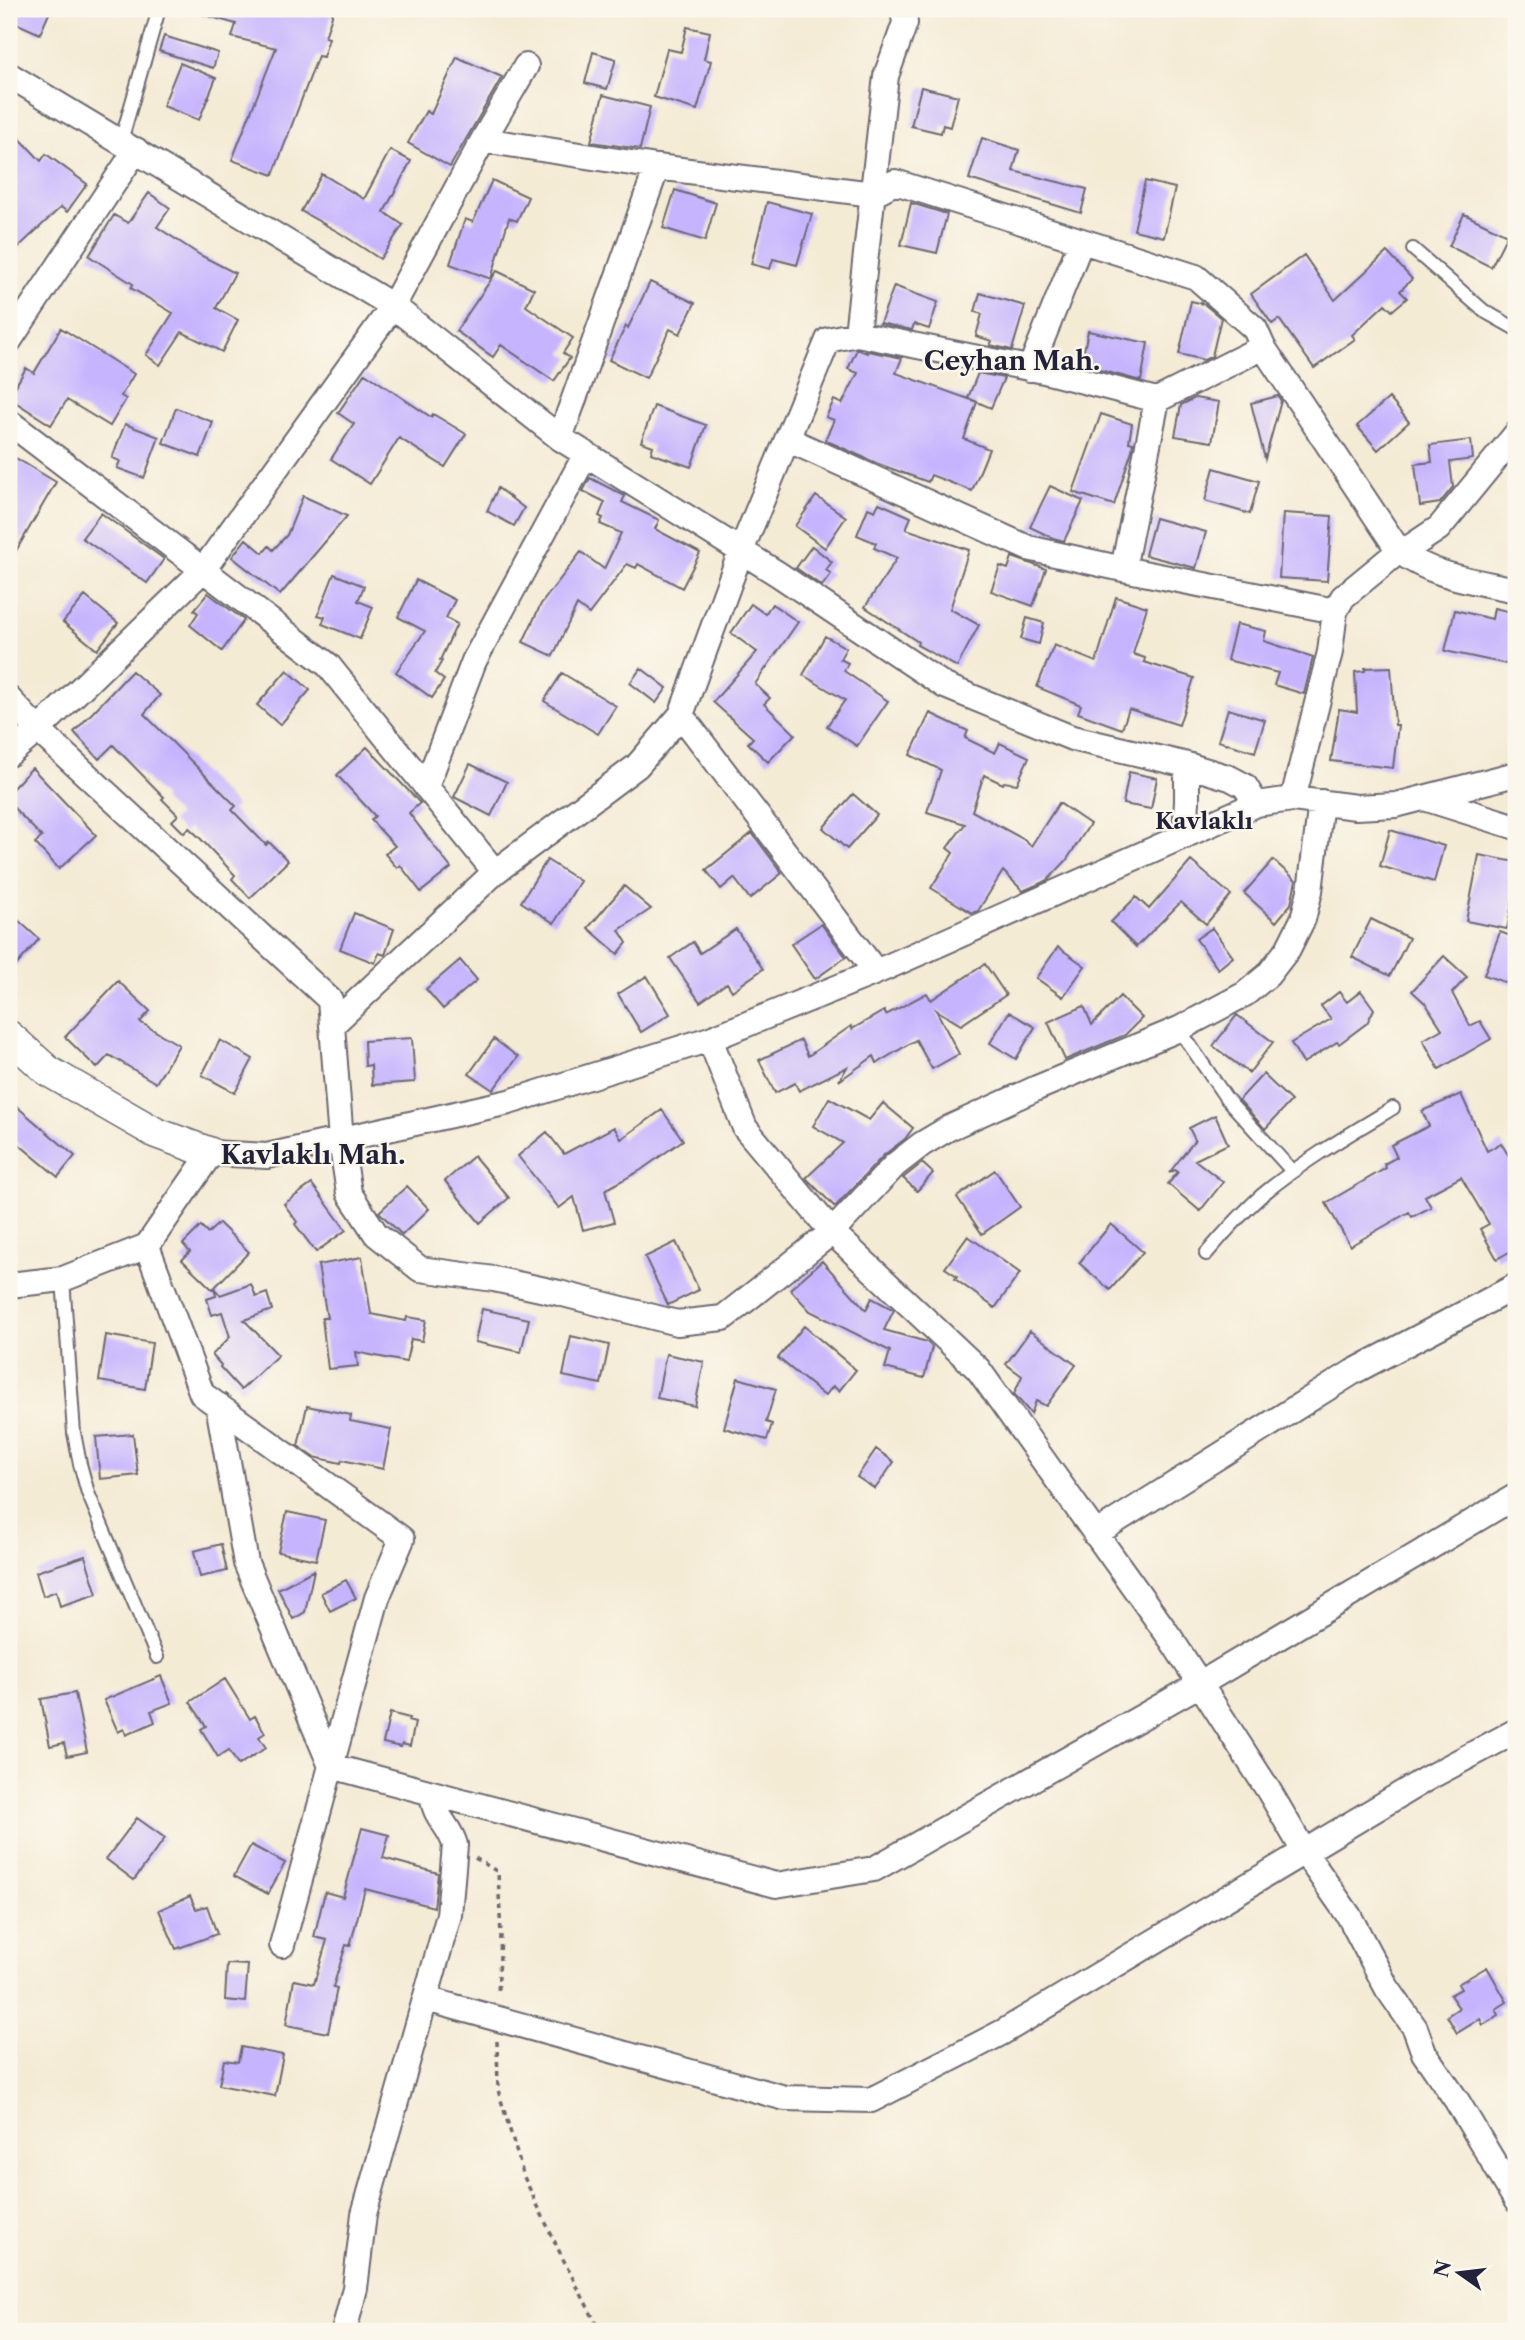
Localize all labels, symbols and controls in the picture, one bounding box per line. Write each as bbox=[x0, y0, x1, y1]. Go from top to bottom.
district label: Ceyhan Mah. bbox=[924, 345, 1100, 377]
district label: Kavlaklı bbox=[1155, 807, 1253, 835]
district label: Kavlaklı Mah. bbox=[221, 1139, 405, 1171]
north arrow bbox=[1424, 2238, 1494, 2308]
text: N bbox=[1430, 2258, 1456, 2280]

